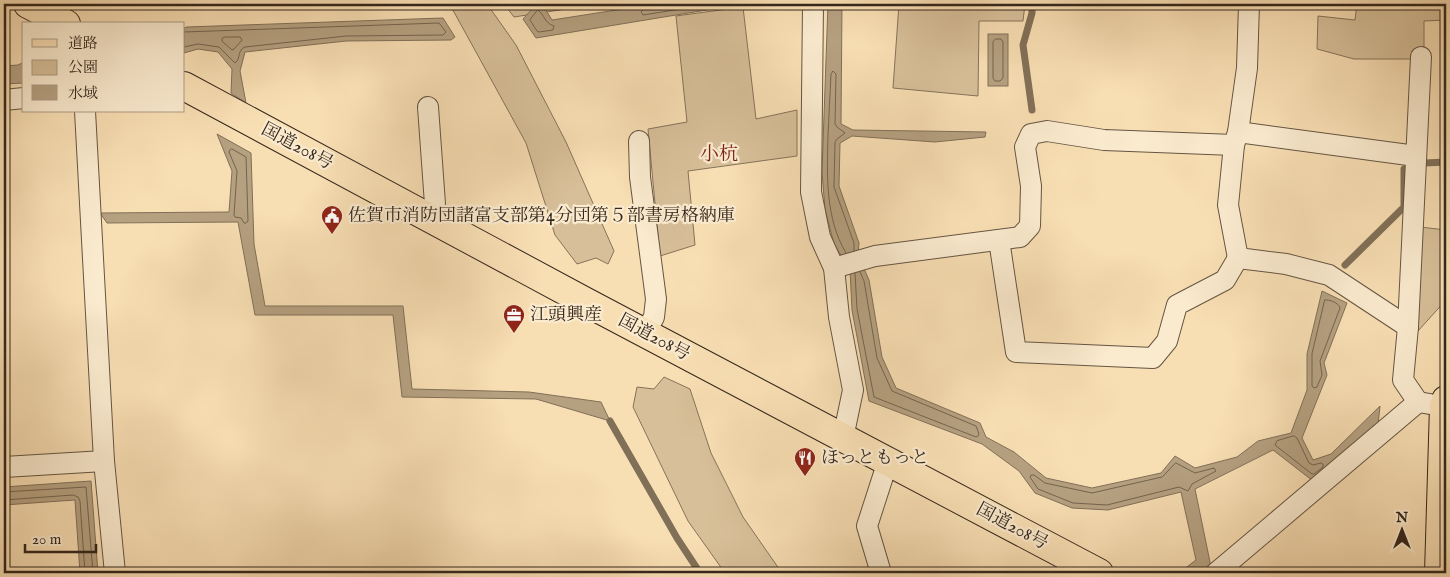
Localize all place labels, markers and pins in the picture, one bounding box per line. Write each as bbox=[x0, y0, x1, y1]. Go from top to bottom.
public building icon: 佐賀市消防団諸富支部第4分団第５部書房格納庫 bbox=[320, 204, 344, 235]
place label: 佐賀市消防団諸富支部第4分団第５部書房格納庫 bbox=[348, 205, 735, 228]
office icon: 江頭興産 bbox=[502, 303, 526, 334]
place label: 江頭興産 bbox=[530, 304, 602, 327]
restaurant icon: ほっともっと bbox=[793, 446, 817, 477]
place label: ほっともっと bbox=[821, 447, 929, 470]

